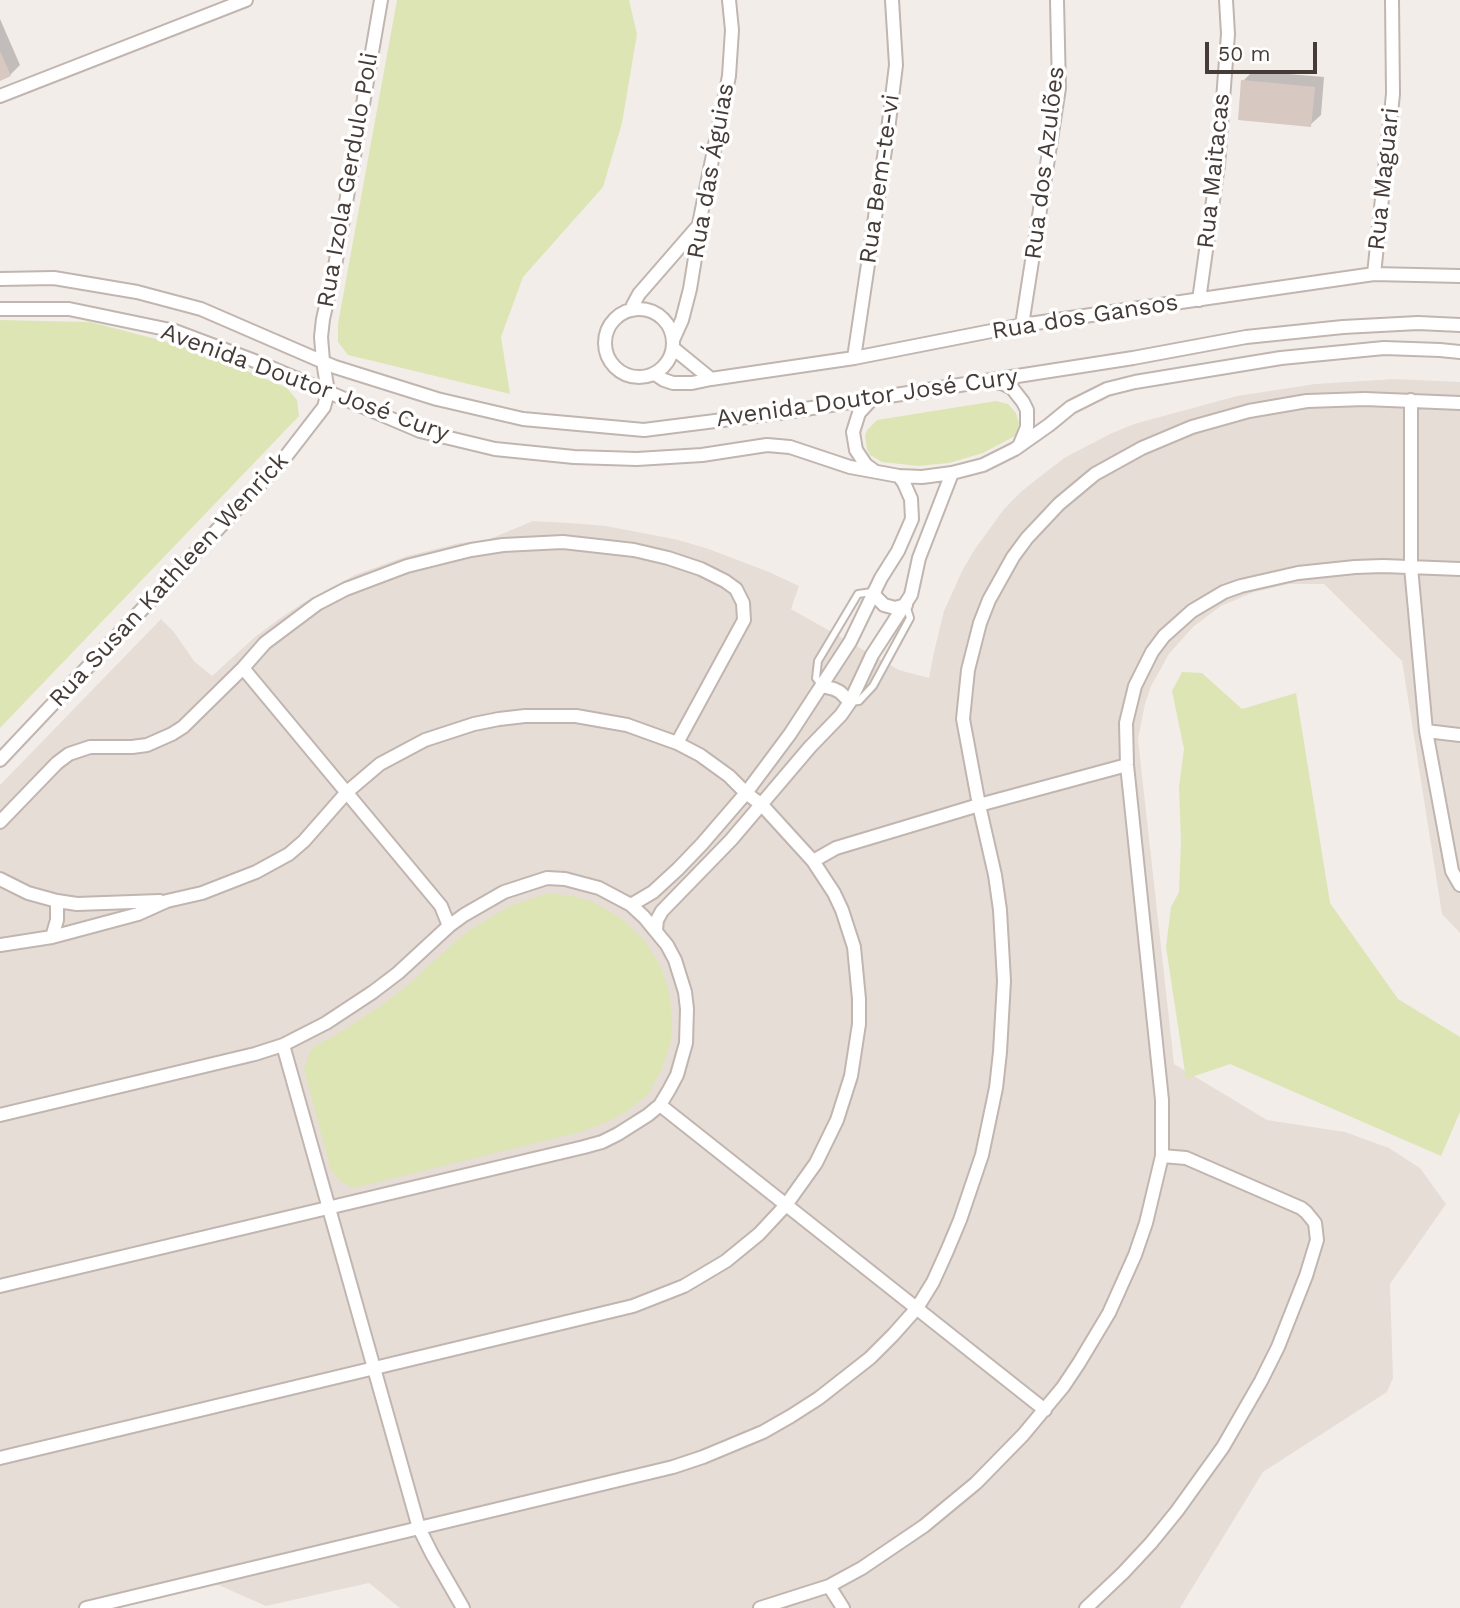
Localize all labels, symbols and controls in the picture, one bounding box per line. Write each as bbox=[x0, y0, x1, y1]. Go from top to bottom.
scale bar bbox=[1208, 28, 1320, 72]
text: 50 m bbox=[1218, 41, 1270, 66]
street label: Rua Izola Gerdulo Poli bbox=[311, 50, 385, 310]
street label: Rua dos Azulões bbox=[1019, 65, 1071, 261]
street label: Rua das Águias bbox=[681, 81, 741, 261]
street label: Rua Bem-te-vi bbox=[854, 92, 906, 266]
street label: Rua Maitacas bbox=[1192, 92, 1236, 250]
street label: Rua Maguari bbox=[1362, 106, 1406, 252]
street label: Rua dos Gansos bbox=[990, 288, 1180, 346]
street label: Avenida Doutor José Cury bbox=[157, 317, 453, 449]
street label: Avenida Doutor José Cury bbox=[714, 363, 1020, 433]
street label: Rua Susan Kathleen Wenrick bbox=[43, 447, 295, 713]

